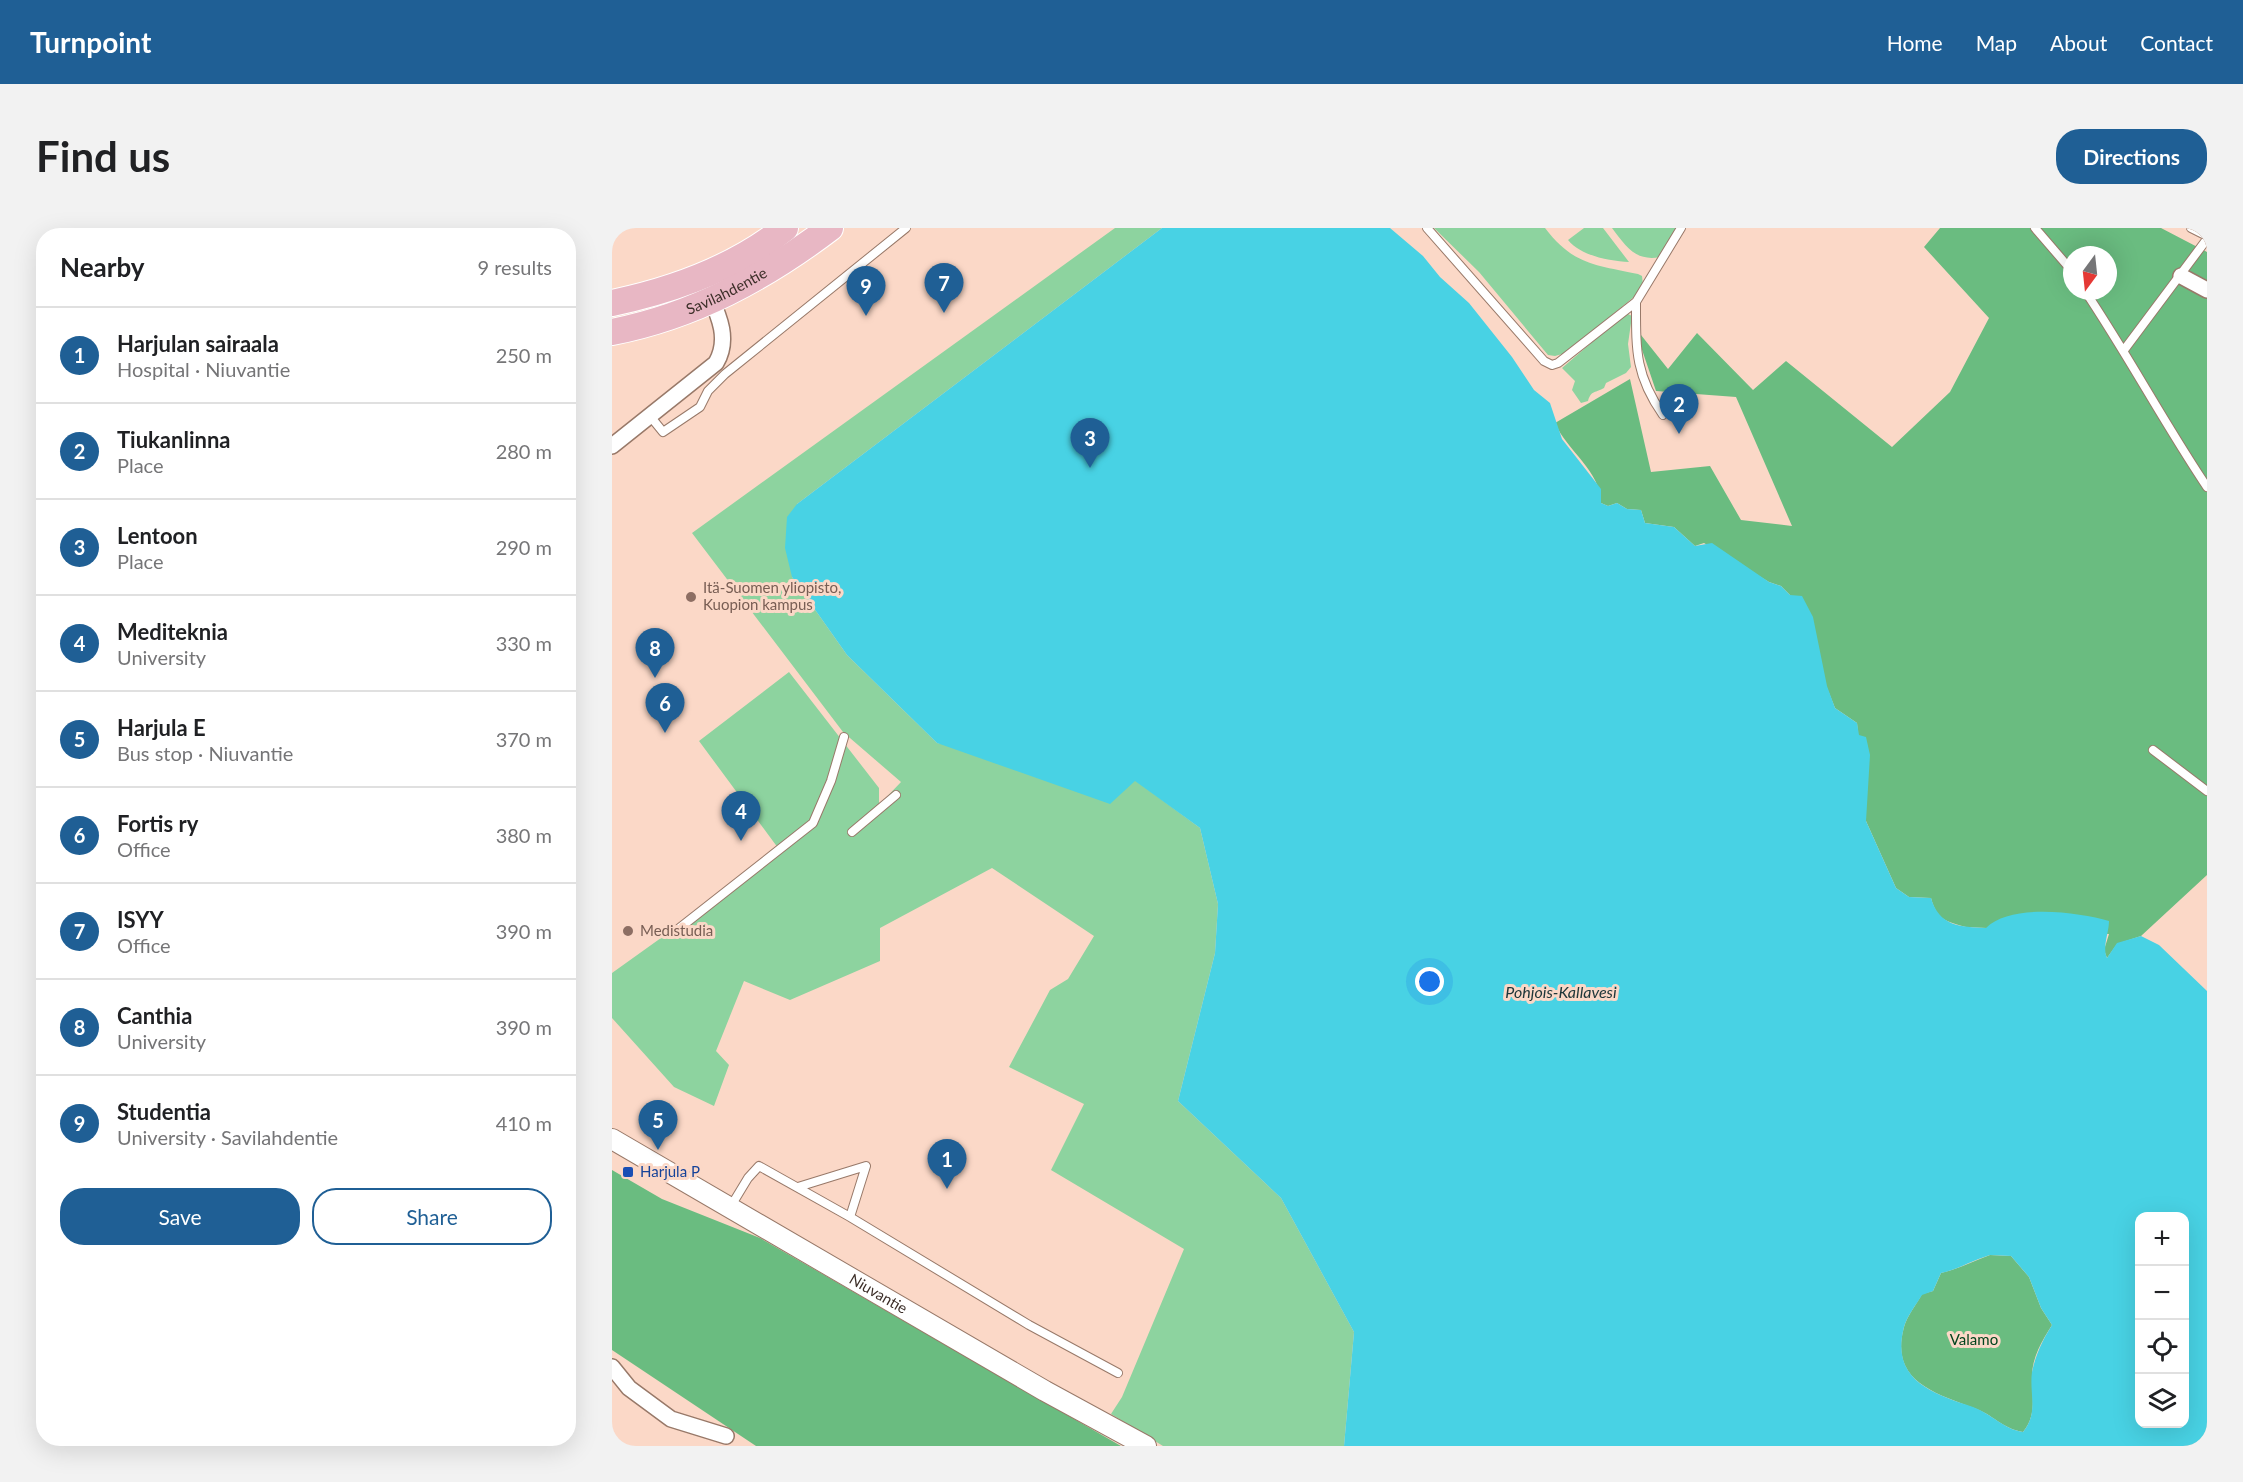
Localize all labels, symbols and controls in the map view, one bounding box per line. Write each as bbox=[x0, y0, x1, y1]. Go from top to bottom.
text: Turnpoint bbox=[30, 25, 151, 59]
text: Home bbox=[1887, 30, 1943, 55]
text: Map bbox=[1976, 30, 2017, 55]
text: About bbox=[2050, 30, 2107, 55]
text: Contact bbox=[2140, 30, 2213, 55]
button: Directions bbox=[2056, 129, 2207, 184]
text: Find us bbox=[36, 131, 170, 181]
north arrow bbox=[2063, 246, 2117, 300]
text: Nearby bbox=[60, 251, 145, 283]
text: 9 results bbox=[477, 255, 552, 279]
street label: Savilahdentie bbox=[683, 263, 770, 318]
pin: 7 bbox=[924, 264, 964, 313]
pin: 9 bbox=[846, 266, 886, 316]
text: Harjulan sairaala bbox=[117, 330, 279, 357]
text: 1 bbox=[74, 343, 85, 367]
text: 250 m bbox=[496, 343, 552, 367]
text: Hospital · Niuvantie bbox=[117, 357, 290, 381]
pin: 2 bbox=[1660, 384, 1698, 434]
pin: 3 bbox=[1070, 418, 1110, 468]
text: Tiukanlinna bbox=[117, 426, 230, 453]
text: 2 bbox=[74, 439, 85, 463]
text: 280 m bbox=[496, 439, 552, 463]
text: Place bbox=[117, 453, 164, 477]
text: Lentoon bbox=[117, 522, 198, 549]
text: 3 bbox=[74, 535, 85, 559]
text: 290 m bbox=[496, 535, 552, 559]
text: Place bbox=[117, 549, 164, 573]
place label: Itä-Suomen yliopisto, Kuopion kampus bbox=[703, 578, 841, 613]
marker: Itä-Suomen yliopisto, Kuopion kampus bbox=[684, 590, 698, 604]
text: Mediteknia bbox=[117, 618, 228, 645]
pin: 8 bbox=[636, 628, 675, 678]
text: 4 bbox=[74, 631, 85, 655]
text: 330 m bbox=[496, 631, 552, 655]
text: University bbox=[117, 645, 206, 669]
pin: 6 bbox=[646, 684, 684, 733]
text: Harjula E bbox=[117, 714, 206, 741]
text: 5 bbox=[74, 727, 85, 751]
text: 370 m bbox=[496, 727, 552, 751]
text: Bus stop · Niuvantie bbox=[117, 741, 293, 765]
pin: 4 bbox=[722, 792, 760, 841]
text: Fortis ry bbox=[117, 810, 198, 837]
text: 6 bbox=[74, 823, 85, 847]
text: 380 m bbox=[496, 823, 552, 847]
text: Office bbox=[117, 837, 171, 861]
text: ISYY bbox=[117, 906, 164, 933]
text: 7 bbox=[74, 919, 85, 943]
text: 390 m bbox=[496, 919, 552, 943]
place label: Medistudia bbox=[640, 921, 713, 939]
marker: Medistudia bbox=[621, 924, 635, 938]
text: Office bbox=[117, 933, 171, 957]
your location bbox=[1415, 967, 1444, 996]
water label: Pohjois-Kallavesi bbox=[1505, 982, 1617, 1001]
text: Canthia bbox=[117, 1002, 192, 1029]
text: 8 bbox=[74, 1015, 85, 1039]
text: 390 m bbox=[496, 1015, 552, 1039]
text: University bbox=[117, 1029, 206, 1053]
text: Studentia bbox=[117, 1098, 211, 1125]
pin: 5 bbox=[638, 1100, 678, 1150]
text: 9 bbox=[74, 1111, 85, 1135]
text: 410 m bbox=[496, 1111, 552, 1135]
text: University · Savilahdentie bbox=[117, 1125, 338, 1149]
pin: 1 bbox=[928, 1140, 966, 1189]
place label: Harjula P bbox=[640, 1162, 700, 1180]
marker: Harjula P bbox=[621, 1165, 635, 1179]
button: Save bbox=[60, 1188, 300, 1245]
button: Share bbox=[312, 1188, 552, 1245]
map controls bbox=[2135, 1212, 2189, 1428]
button: + bbox=[2135, 1212, 2189, 1266]
button: − bbox=[2135, 1266, 2189, 1320]
street label: Niuvantie bbox=[847, 1269, 911, 1317]
button: locate bbox=[2135, 1320, 2189, 1374]
park label: Valamo bbox=[1950, 1330, 1998, 1348]
button: layers bbox=[2135, 1374, 2189, 1428]

